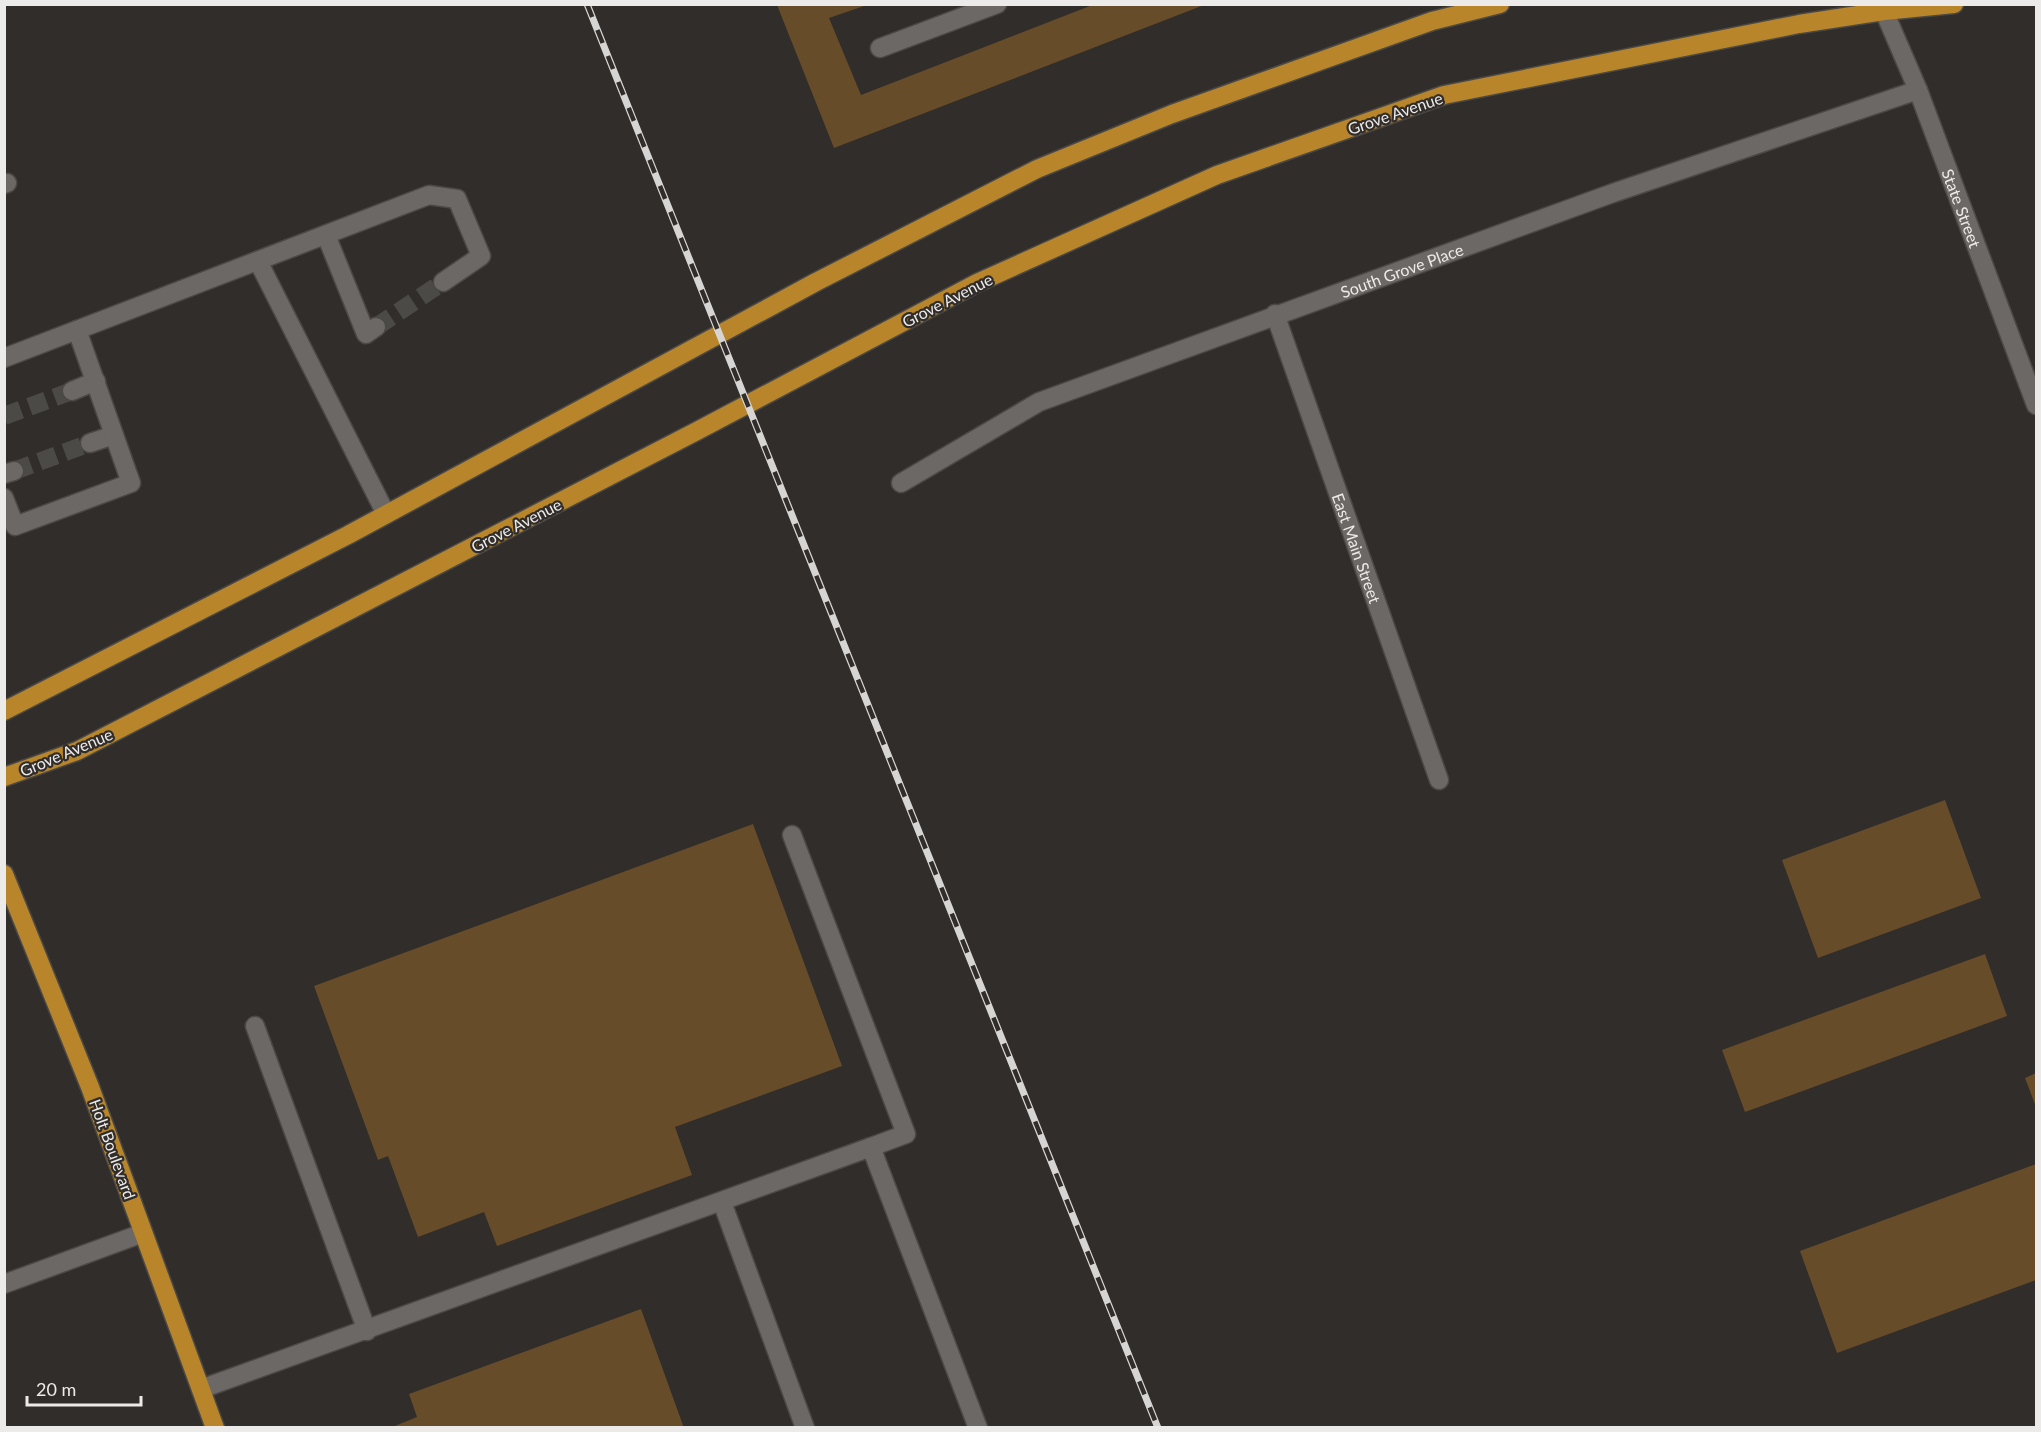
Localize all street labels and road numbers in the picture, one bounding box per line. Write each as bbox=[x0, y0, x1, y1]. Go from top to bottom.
street label: Grove Avenue bbox=[1345, 88, 1445, 138]
street label: State Street bbox=[1939, 166, 1986, 250]
street label: South Grove Place bbox=[1338, 239, 1466, 301]
street label: Grove Avenue bbox=[899, 269, 995, 331]
street label: East Main Street bbox=[1329, 490, 1386, 606]
street label: Grove Avenue bbox=[468, 494, 564, 556]
street label: Grove Avenue bbox=[17, 724, 115, 780]
street label: Holt Boulevard bbox=[86, 1096, 140, 1202]

